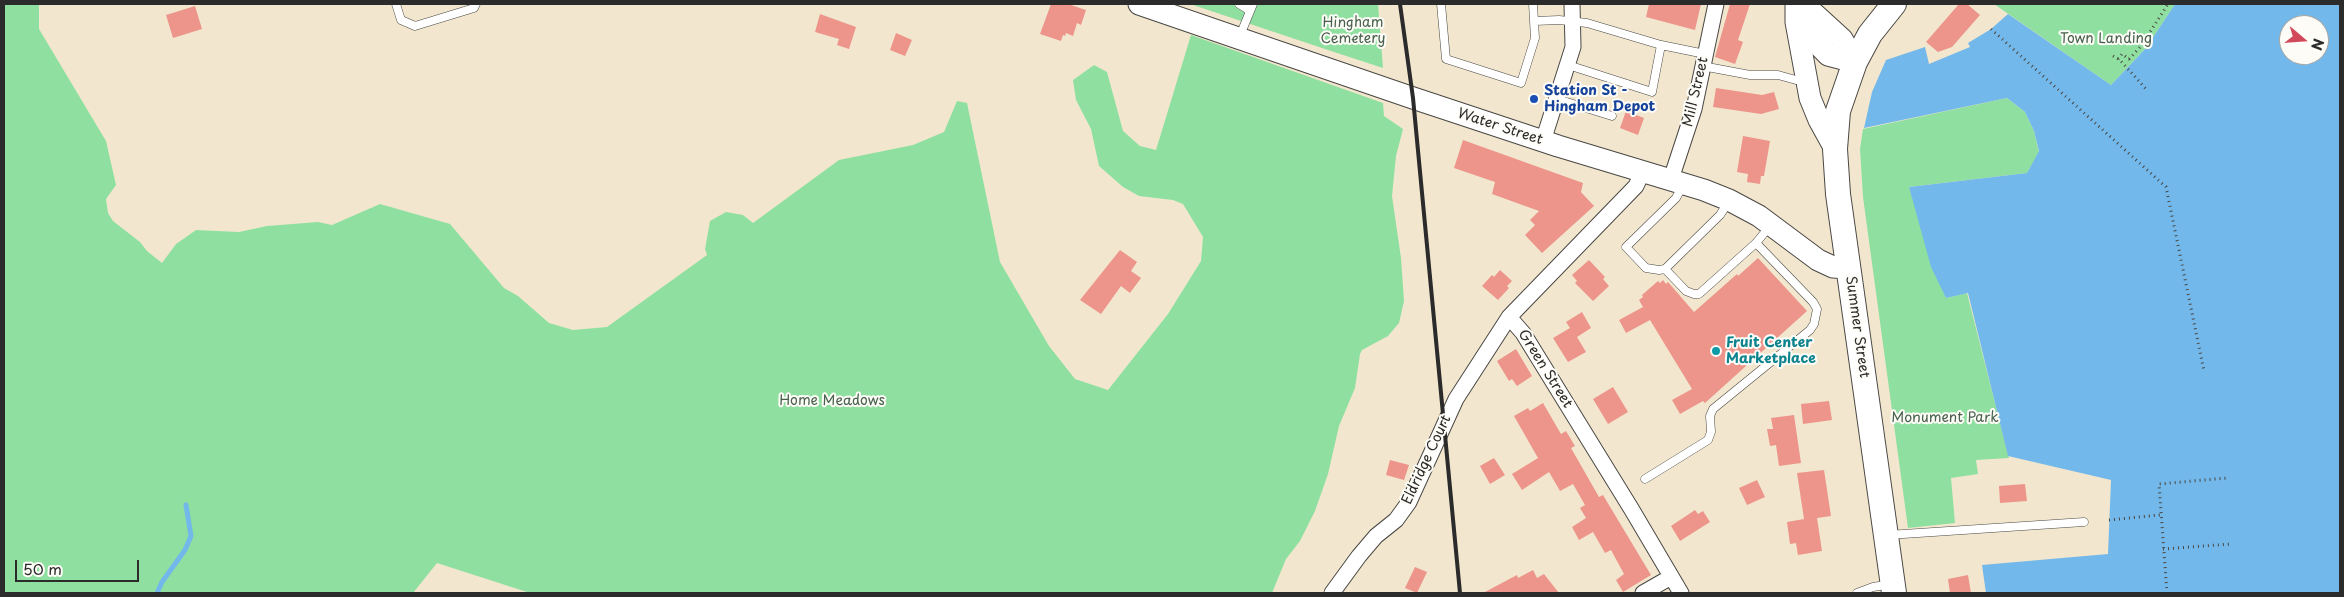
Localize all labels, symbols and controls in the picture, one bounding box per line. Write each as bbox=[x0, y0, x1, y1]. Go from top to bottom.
park label: Hingham Cemetery bbox=[1320, 15, 1386, 48]
north arrow bbox=[2279, 15, 2329, 65]
park label: Town Landing bbox=[2060, 31, 2152, 47]
text: N bbox=[2306, 36, 2329, 53]
street label: Mill Street bbox=[1680, 55, 1712, 129]
place label: Station St - Hingham Depot bbox=[1544, 83, 1655, 115]
marker: Station St - Hingham Depot bbox=[1528, 93, 1540, 105]
street label: Water Street bbox=[1455, 105, 1545, 149]
street label: Summer Street bbox=[1842, 275, 1872, 379]
street label: Green Street bbox=[1514, 327, 1576, 411]
place label: Fruit Center Marketplace bbox=[1726, 335, 1816, 368]
marker: Fruit Center Marketplace bbox=[1710, 345, 1722, 357]
park label: Home Meadows bbox=[779, 393, 885, 409]
park label: Monument Park bbox=[1891, 410, 1999, 426]
street label: Eldridge Court bbox=[1399, 413, 1455, 507]
scale bar bbox=[18, 550, 141, 582]
text: 50 m bbox=[23, 557, 62, 580]

